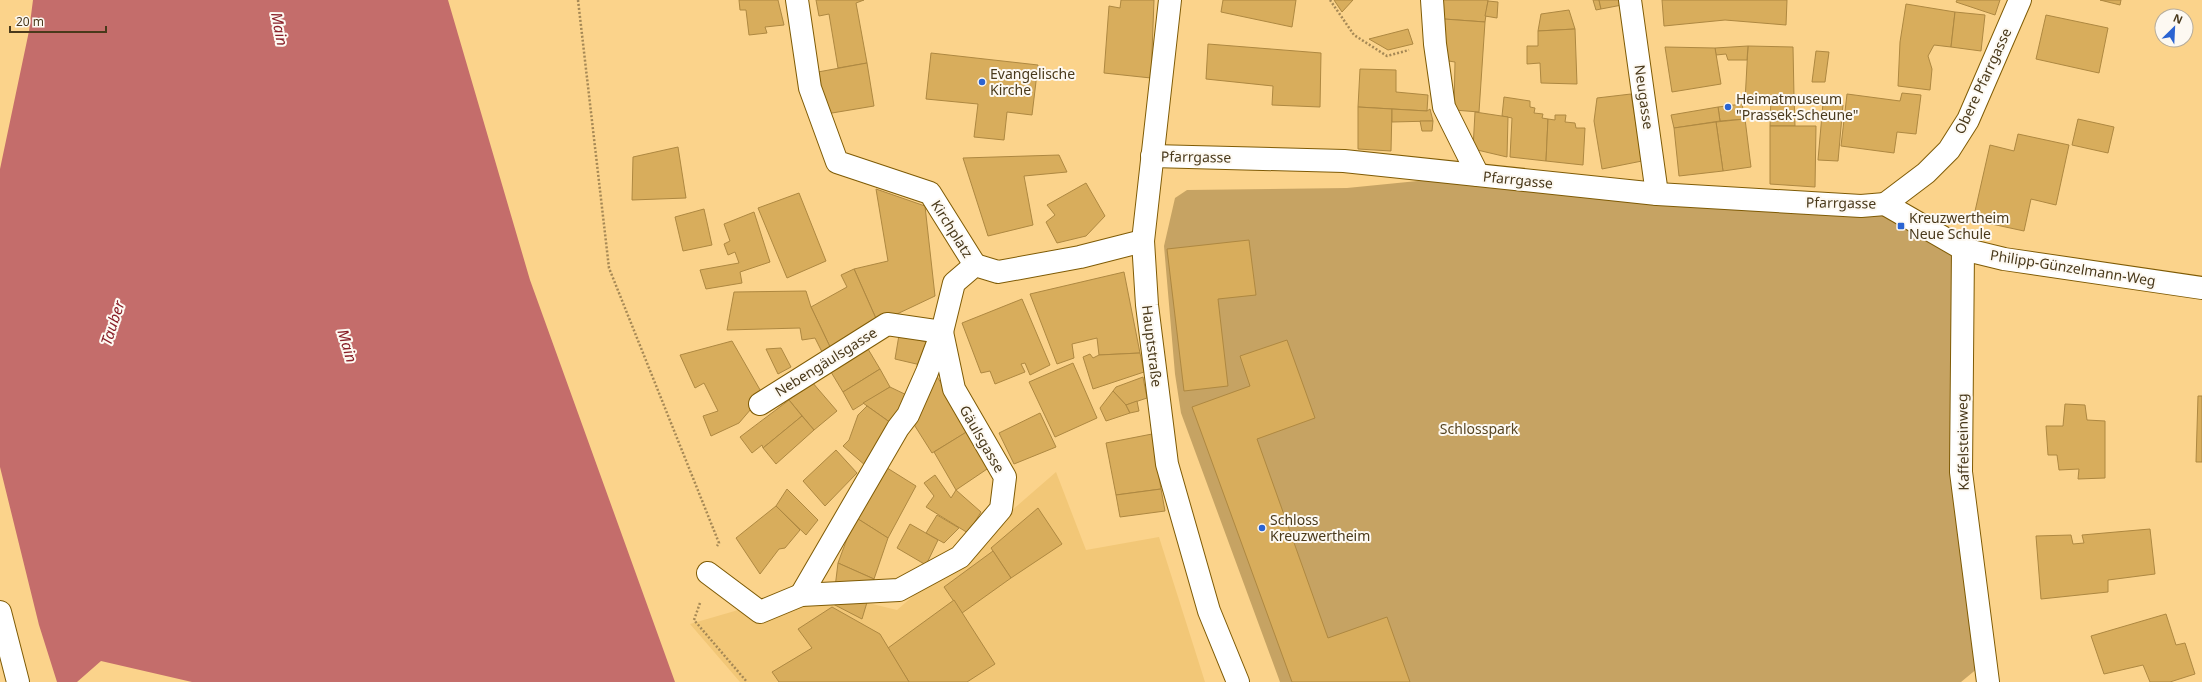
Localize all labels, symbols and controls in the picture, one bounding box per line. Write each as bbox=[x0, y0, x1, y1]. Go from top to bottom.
scale bar bbox=[10, 8, 106, 34]
north arrow bbox=[2154, 8, 2194, 48]
water label: Main bbox=[267, 10, 293, 47]
text: N bbox=[2171, 10, 2185, 27]
text: 20 m bbox=[16, 13, 44, 30]
street label: Obere Pfarrgasse bbox=[1950, 25, 2015, 137]
street label: Neugasse bbox=[1631, 63, 1658, 131]
place label: Evangelische Kirche bbox=[990, 64, 1075, 99]
marker: Evangelische Kirche bbox=[977, 77, 987, 87]
place label: Heimatmuseum "Prassek-Scheune" bbox=[1736, 89, 1859, 124]
marker: Heimatmuseum "Prassek-Scheune" bbox=[1723, 102, 1733, 112]
street label: Pfarrgasse bbox=[1161, 146, 1231, 167]
street label: Pfarrgasse bbox=[1482, 166, 1554, 193]
street label: Pfarrgasse bbox=[1806, 192, 1876, 213]
street label: Kirchplatz bbox=[927, 196, 978, 262]
place label: Kreuzwertheim Neue Schule bbox=[1909, 208, 2009, 243]
marker: Kreuzwertheim Neue Schule bbox=[1896, 221, 1906, 231]
street label: Philipp-Günzelmann-Weg bbox=[1989, 245, 2157, 290]
water label: Tauber bbox=[95, 297, 129, 347]
street label: Hauptstraße bbox=[1138, 304, 1167, 388]
street label: Nebengäulsgasse bbox=[771, 322, 880, 401]
water label: Main bbox=[333, 327, 362, 365]
street label: Kaffelsteinweg bbox=[1952, 393, 1973, 491]
street label: Gäulsgasse bbox=[956, 402, 1009, 476]
park label: Schlosspark bbox=[1440, 419, 1519, 438]
place label: Schloss Kreuzwertheim bbox=[1270, 510, 1370, 545]
marker: Schloss Kreuzwertheim bbox=[1257, 523, 1267, 533]

